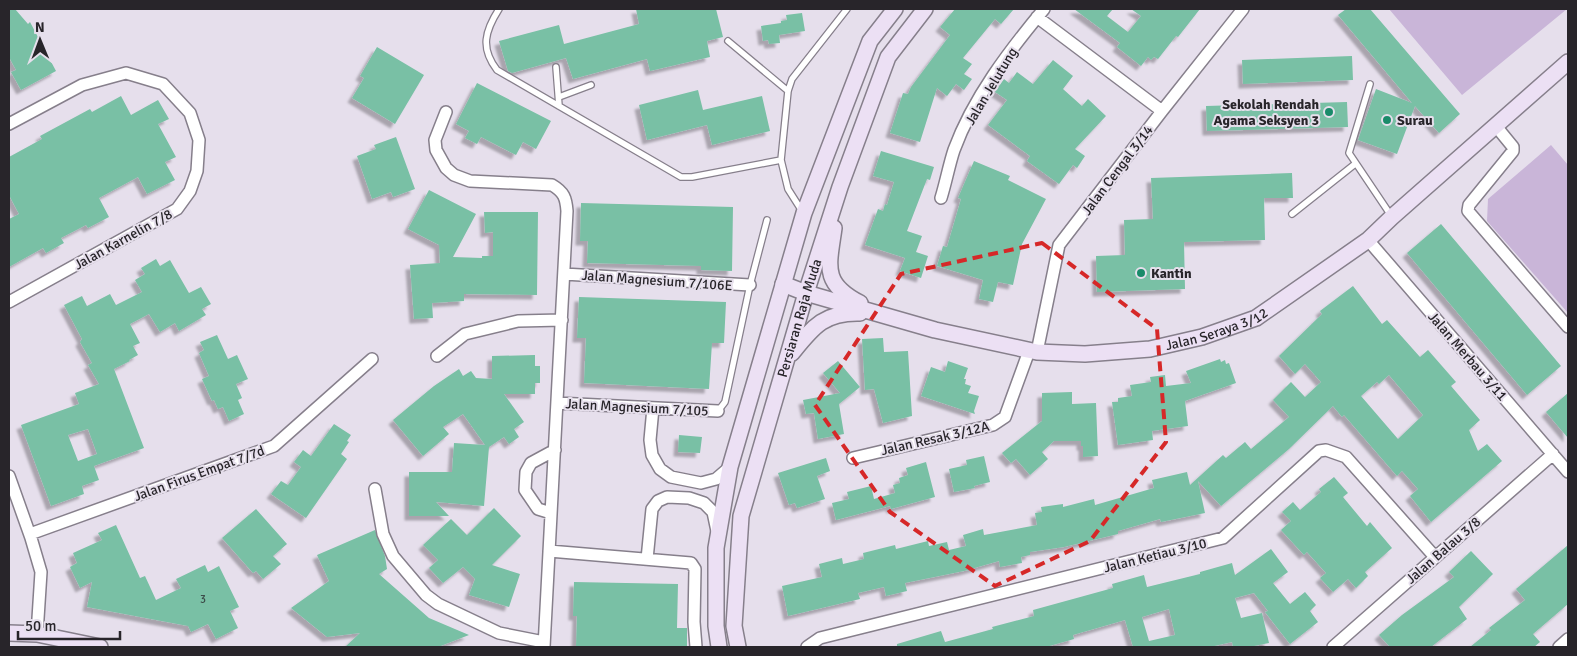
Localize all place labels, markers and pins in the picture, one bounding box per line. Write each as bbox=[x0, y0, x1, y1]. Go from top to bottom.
place label: Sekolah Rendah Agama Seksyen 3 bbox=[1214, 96, 1319, 129]
marker: Sekolah Rendah Agama Seksyen 3 bbox=[1323, 106, 1335, 118]
place label: Surau bbox=[1397, 112, 1433, 129]
marker: Surau bbox=[1381, 114, 1393, 126]
place label: Kantin bbox=[1151, 265, 1192, 282]
marker: Kantin bbox=[1135, 267, 1147, 279]

